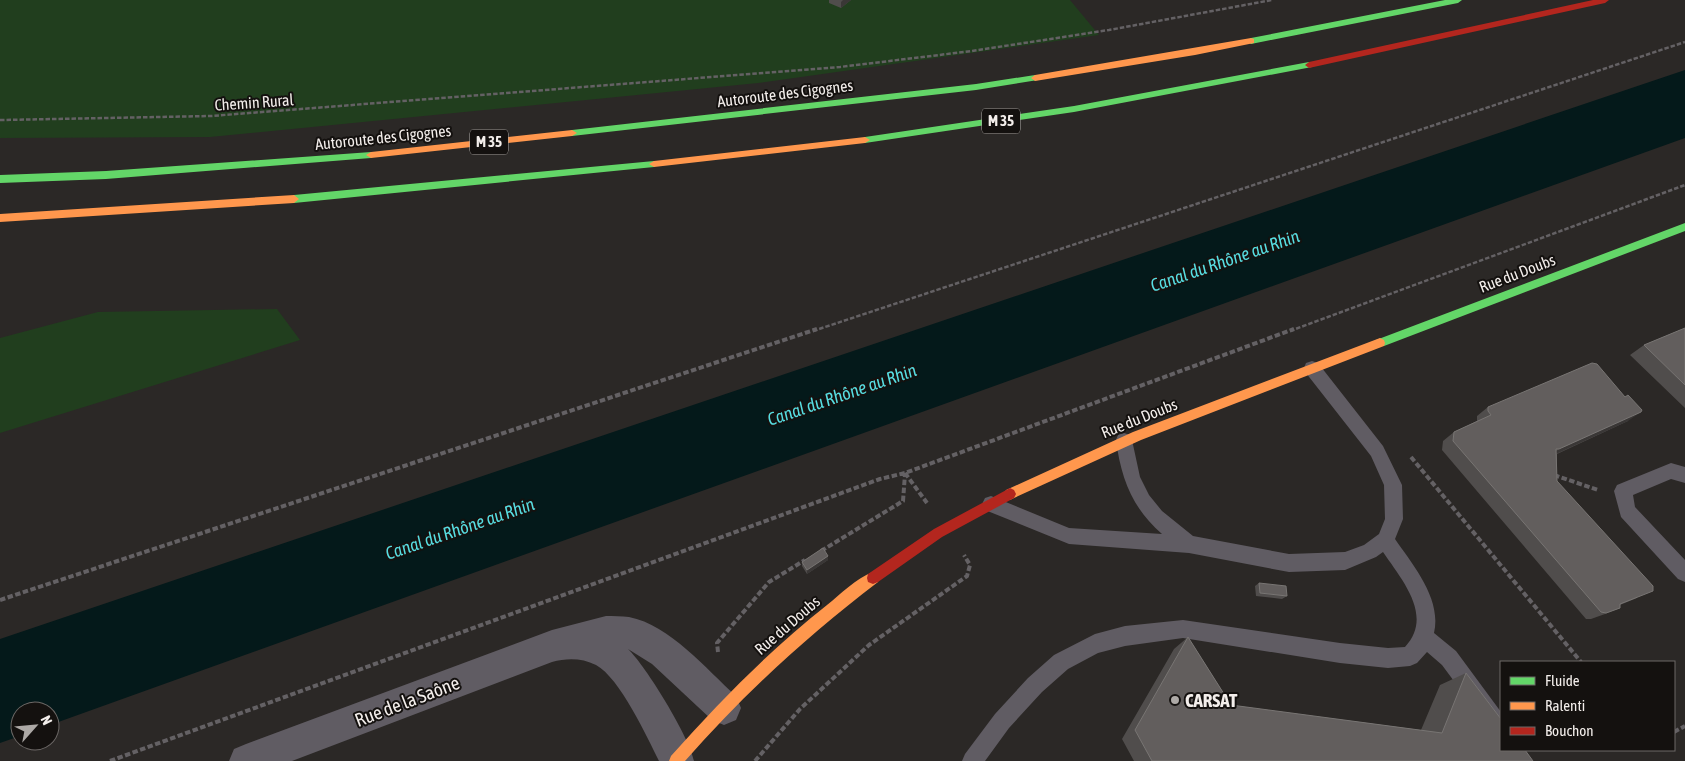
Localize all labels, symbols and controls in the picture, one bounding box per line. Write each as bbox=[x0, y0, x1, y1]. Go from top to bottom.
street label: Autoroute des Cigognes bbox=[716, 76, 854, 111]
street label: Chemin Rural bbox=[214, 90, 295, 114]
road number: M 35 bbox=[982, 108, 1020, 134]
street label: Autoroute des Cigognes bbox=[314, 121, 452, 154]
road number: M 35 bbox=[470, 130, 508, 154]
water label: Canal du Rhône au Rhin bbox=[1148, 225, 1302, 296]
street label: Rue du Doubs bbox=[1476, 250, 1558, 296]
water label: Canal du Rhône au Rhin bbox=[765, 359, 919, 430]
street label: Rue du Doubs bbox=[1098, 395, 1180, 441]
water label: Canal du Rhône au Rhin bbox=[383, 493, 537, 564]
street label: Rue du Doubs bbox=[751, 592, 823, 658]
legend bbox=[1500, 661, 1675, 751]
street label: Rue de la Saône bbox=[352, 671, 462, 731]
text: Fluide bbox=[1545, 672, 1580, 689]
place label: CARSAT bbox=[1185, 689, 1238, 711]
marker: CARSAT bbox=[1169, 694, 1181, 706]
text: Ralenti bbox=[1545, 697, 1585, 714]
north arrow bbox=[10, 701, 60, 751]
text: N bbox=[38, 713, 56, 727]
text: Bouchon bbox=[1545, 722, 1594, 739]

